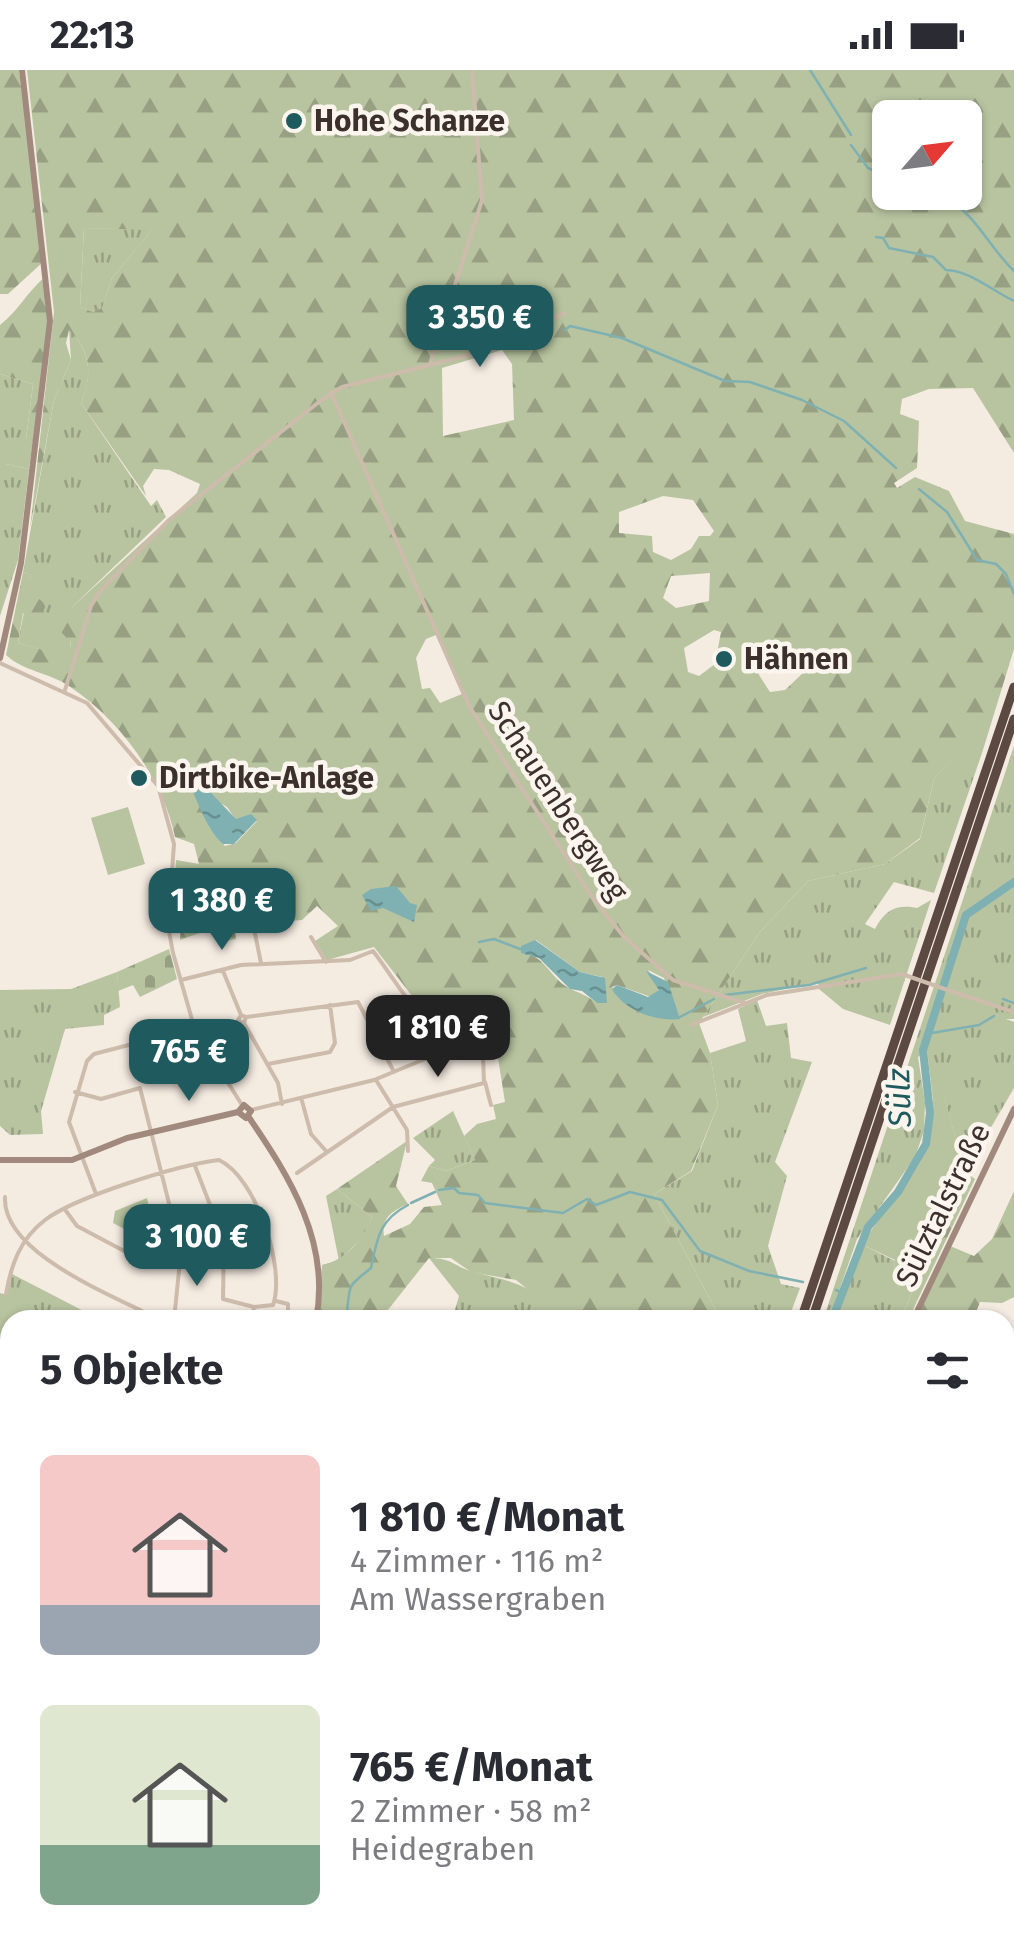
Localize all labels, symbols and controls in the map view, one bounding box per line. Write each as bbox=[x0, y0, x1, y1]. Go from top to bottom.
text: 22:13 bbox=[50, 12, 135, 58]
north arrow bbox=[872, 100, 982, 210]
map controls bbox=[872, 100, 982, 210]
place label: Hohe Schanze bbox=[314, 103, 505, 139]
marker: Hohe Schanze bbox=[283, 110, 305, 132]
pin: 3 350 € bbox=[388, 285, 572, 370]
text: 3 350 € bbox=[428, 298, 532, 336]
place label: Hähnen bbox=[744, 641, 849, 677]
marker: Hähnen bbox=[713, 648, 735, 670]
street label: Schauenbergweg bbox=[480, 695, 636, 908]
place label: Dirtbike-Anlage bbox=[159, 760, 374, 796]
marker: Dirtbike-Anlage bbox=[128, 767, 150, 789]
pin: 1 380 € bbox=[130, 868, 314, 953]
text: 1 380 € bbox=[171, 881, 273, 919]
pin: 1 810 € bbox=[346, 995, 530, 1080]
text: 1 810 € bbox=[388, 1008, 488, 1046]
pin: 765 € bbox=[119, 1019, 259, 1104]
text: 765 € bbox=[151, 1032, 227, 1070]
water label: Sülz bbox=[879, 1068, 919, 1129]
street label: Sülztalstraße bbox=[888, 1117, 998, 1293]
pin: 3 100 € bbox=[105, 1204, 289, 1289]
text: 3 100 € bbox=[145, 1217, 249, 1255]
icon: filters bbox=[920, 1343, 975, 1398]
text: 5 Objekte bbox=[40, 1345, 223, 1395]
text: 1 810 €/Monat bbox=[350, 1492, 624, 1542]
icon: home bbox=[120, 1495, 240, 1615]
text: 4 Zimmer · 116 m² bbox=[350, 1542, 603, 1580]
text: Am Wassergraben bbox=[350, 1580, 606, 1618]
text: 765 €/Monat bbox=[350, 1742, 593, 1792]
icon: home bbox=[120, 1745, 240, 1865]
text: 2 Zimmer · 58 m² bbox=[350, 1792, 592, 1830]
text: Heidegraben bbox=[350, 1830, 535, 1868]

